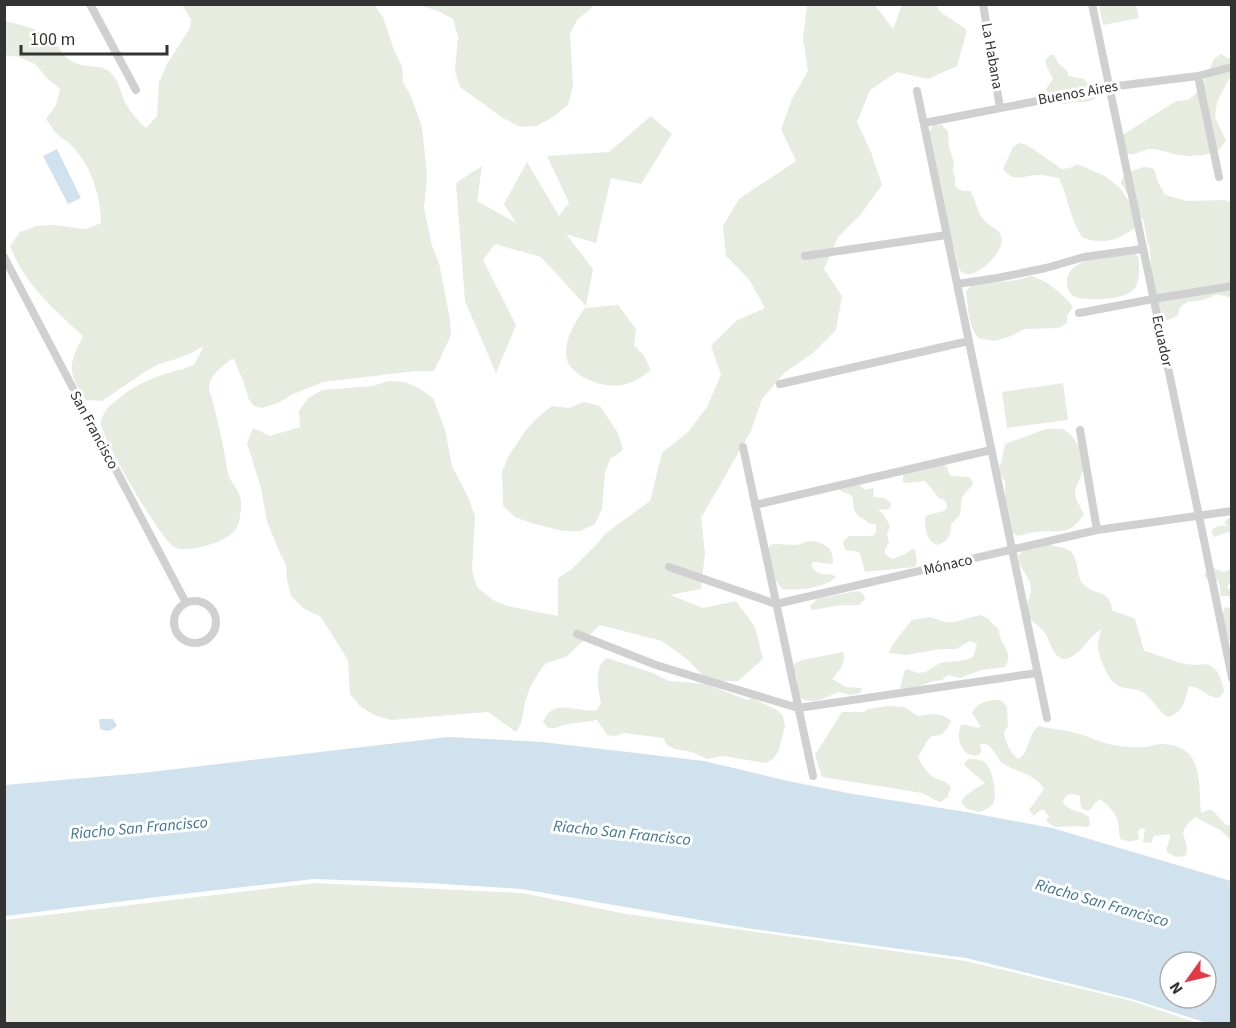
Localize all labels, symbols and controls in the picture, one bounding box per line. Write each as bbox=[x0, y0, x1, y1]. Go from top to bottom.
scale bar bbox=[21, 18, 166, 56]
street label: La Habana bbox=[976, 21, 1008, 91]
text: 100 m bbox=[30, 27, 75, 52]
street label: Buenos Aires bbox=[1036, 76, 1120, 110]
street label: Ecuador bbox=[1146, 313, 1178, 369]
street label: San Francisco bbox=[65, 387, 123, 473]
street label: Mónaco bbox=[922, 549, 974, 581]
water label: Riacho San Francisco bbox=[69, 811, 209, 845]
water label: Riacho San Francisco bbox=[552, 815, 692, 851]
water label: Riacho San Francisco bbox=[1033, 873, 1171, 933]
north arrow bbox=[1158, 950, 1218, 1010]
text: N bbox=[1164, 977, 1188, 998]

